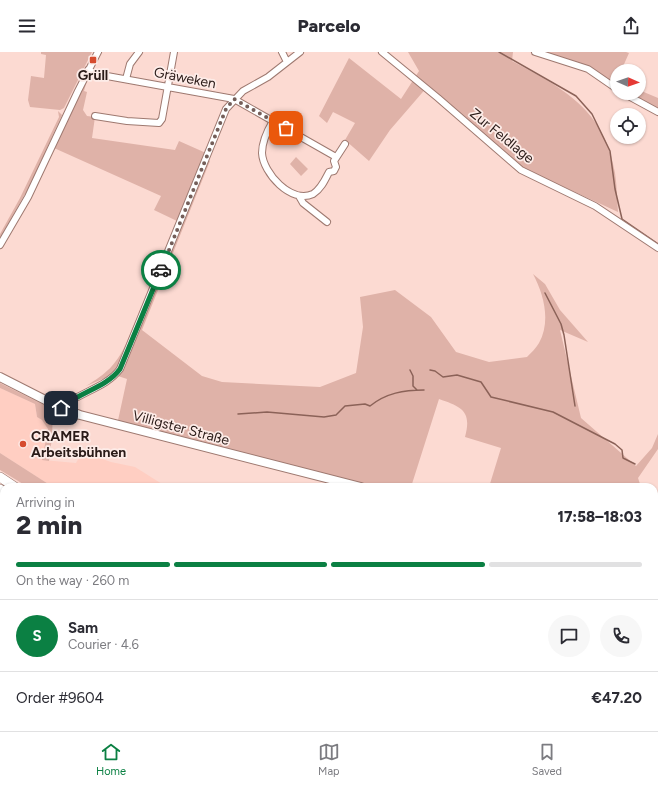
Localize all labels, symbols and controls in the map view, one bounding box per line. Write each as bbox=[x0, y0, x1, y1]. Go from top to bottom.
icon: menu bbox=[16, 15, 38, 37]
text: Parcelo bbox=[298, 15, 360, 37]
icon: share bbox=[620, 15, 642, 37]
marker: Grüll bbox=[88, 55, 98, 65]
street label: Gräweken bbox=[152, 64, 218, 92]
north arrow bbox=[610, 64, 646, 100]
map controls bbox=[610, 64, 646, 144]
place label: Grüll bbox=[78, 67, 108, 84]
street label: Zur Feldlage bbox=[467, 105, 538, 167]
button: locate bbox=[610, 108, 646, 144]
pin bbox=[269, 111, 303, 145]
icon: bag bbox=[275, 117, 297, 139]
courier bbox=[141, 250, 181, 290]
icon: car bbox=[150, 259, 172, 281]
pin bbox=[44, 391, 78, 425]
icon: home bbox=[50, 397, 72, 419]
street label: Villigster Straße bbox=[131, 407, 232, 449]
place label: CRAMER Arbeitsbühnen bbox=[31, 428, 126, 461]
marker: CRAMER Arbeitsbühnen bbox=[18, 439, 28, 449]
text: Arriving in bbox=[16, 495, 75, 510]
text: 17:58–18:03 bbox=[558, 508, 642, 526]
text: 2 min bbox=[16, 509, 82, 541]
text: On the way · 260 m bbox=[16, 573, 129, 588]
button: chat bbox=[548, 615, 590, 657]
button: phone bbox=[600, 615, 642, 657]
text: Sam bbox=[68, 619, 98, 637]
text: S bbox=[32, 627, 42, 645]
text: Courier · 4.6 bbox=[68, 637, 139, 652]
text: Order #9604 bbox=[16, 689, 104, 707]
text: €47.20 bbox=[592, 689, 642, 707]
tab: Home bbox=[96, 741, 126, 778]
tab: Map bbox=[318, 741, 340, 778]
tab: Saved bbox=[532, 741, 562, 778]

